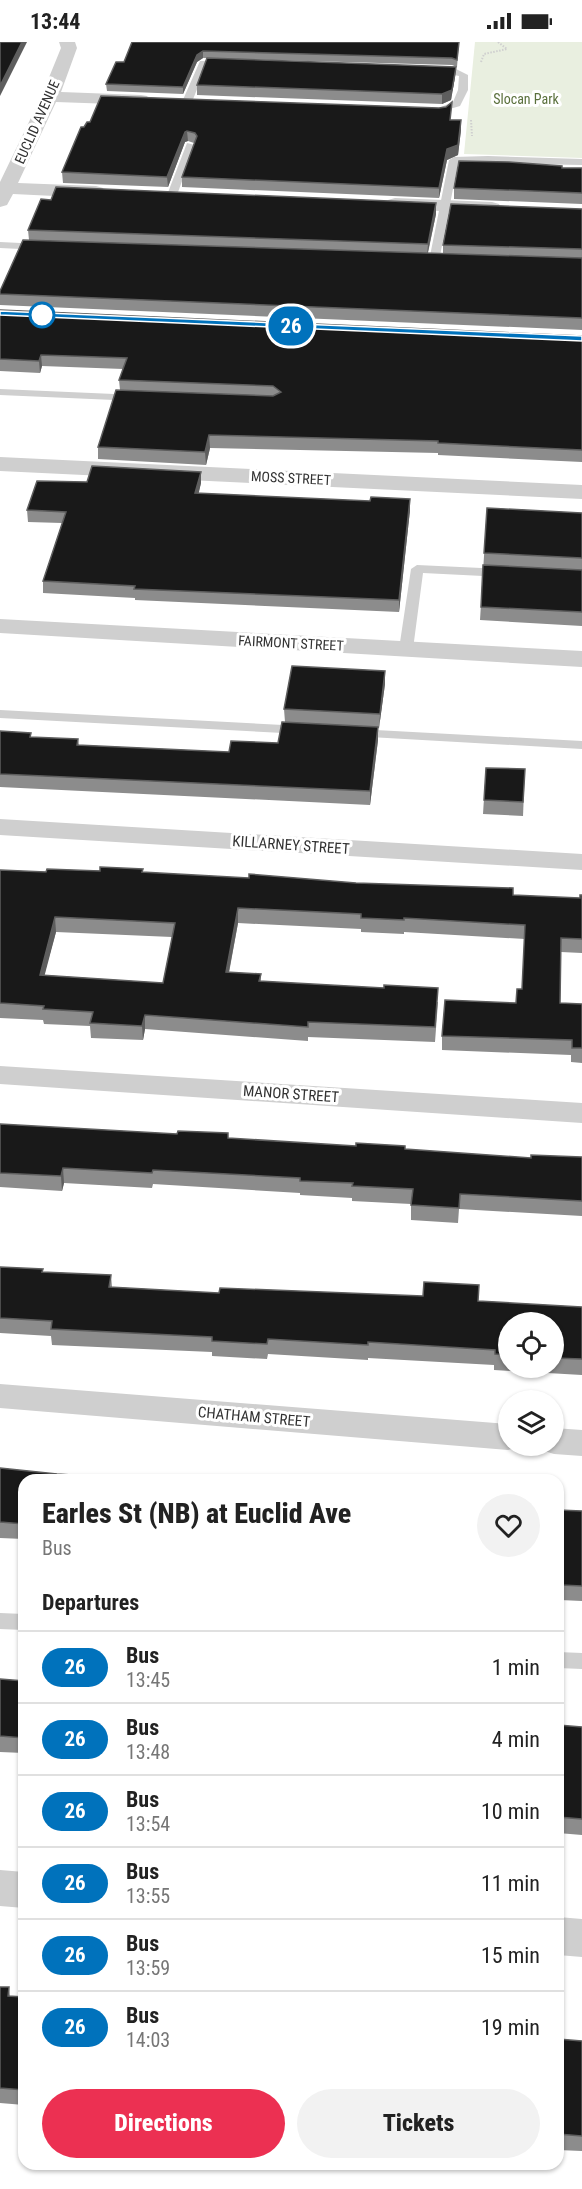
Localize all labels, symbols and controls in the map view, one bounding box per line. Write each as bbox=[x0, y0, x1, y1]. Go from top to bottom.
text: 13:44 bbox=[30, 9, 81, 34]
street label: EUCLID AVENUE bbox=[11, 78, 63, 166]
park label: Slocan Park bbox=[493, 91, 560, 107]
unlabelled marker bbox=[29, 302, 55, 328]
line badge: 26 bbox=[264, 306, 318, 346]
text: 26 bbox=[280, 314, 302, 338]
street label: MOSS STREET bbox=[251, 468, 331, 488]
street label: FAIRMONT STREET bbox=[238, 632, 344, 654]
street label: KILLARNEY STREET bbox=[232, 832, 350, 858]
street label: MANOR STREET bbox=[242, 1082, 340, 1106]
map controls bbox=[498, 1312, 564, 1456]
button: locate bbox=[498, 1312, 564, 1378]
button: layers bbox=[498, 1390, 564, 1456]
street label: CHATHAM STREET bbox=[197, 1403, 311, 1431]
button: heart bbox=[477, 1494, 540, 1557]
text: Earles St (NB) at Euclid Ave bbox=[42, 1497, 351, 1530]
text: Bus bbox=[42, 1536, 72, 1560]
text: Departures bbox=[42, 1590, 139, 1615]
text: Bus bbox=[126, 1643, 159, 1668]
text: 26 bbox=[64, 1655, 86, 1679]
text: 1 min bbox=[492, 1655, 540, 1680]
text: 13:45 bbox=[126, 1668, 170, 1692]
text: Bus bbox=[126, 1715, 159, 1740]
text: 26 bbox=[64, 1727, 86, 1751]
text: 4 min bbox=[492, 1727, 540, 1752]
text: 13:48 bbox=[126, 1740, 170, 1764]
text: Bus bbox=[126, 1787, 159, 1812]
text: 26 bbox=[64, 1799, 86, 1823]
text: 10 min bbox=[481, 1799, 540, 1824]
text: 13:54 bbox=[126, 1812, 170, 1836]
text: Bus bbox=[126, 1859, 159, 1884]
text: 26 bbox=[64, 1871, 86, 1895]
text: 11 min bbox=[481, 1871, 540, 1896]
text: 13:55 bbox=[126, 1884, 170, 1908]
text: Bus bbox=[126, 1931, 159, 1956]
text: 26 bbox=[64, 1943, 86, 1967]
text: 15 min bbox=[481, 1943, 540, 1968]
text: 13:59 bbox=[126, 1956, 170, 1980]
text: Bus bbox=[126, 2003, 159, 2028]
text: 26 bbox=[64, 2015, 86, 2039]
text: 19 min bbox=[481, 2015, 540, 2040]
text: 14:03 bbox=[126, 2028, 170, 2052]
button: Directions bbox=[42, 2089, 285, 2158]
button: Tickets bbox=[297, 2089, 540, 2158]

